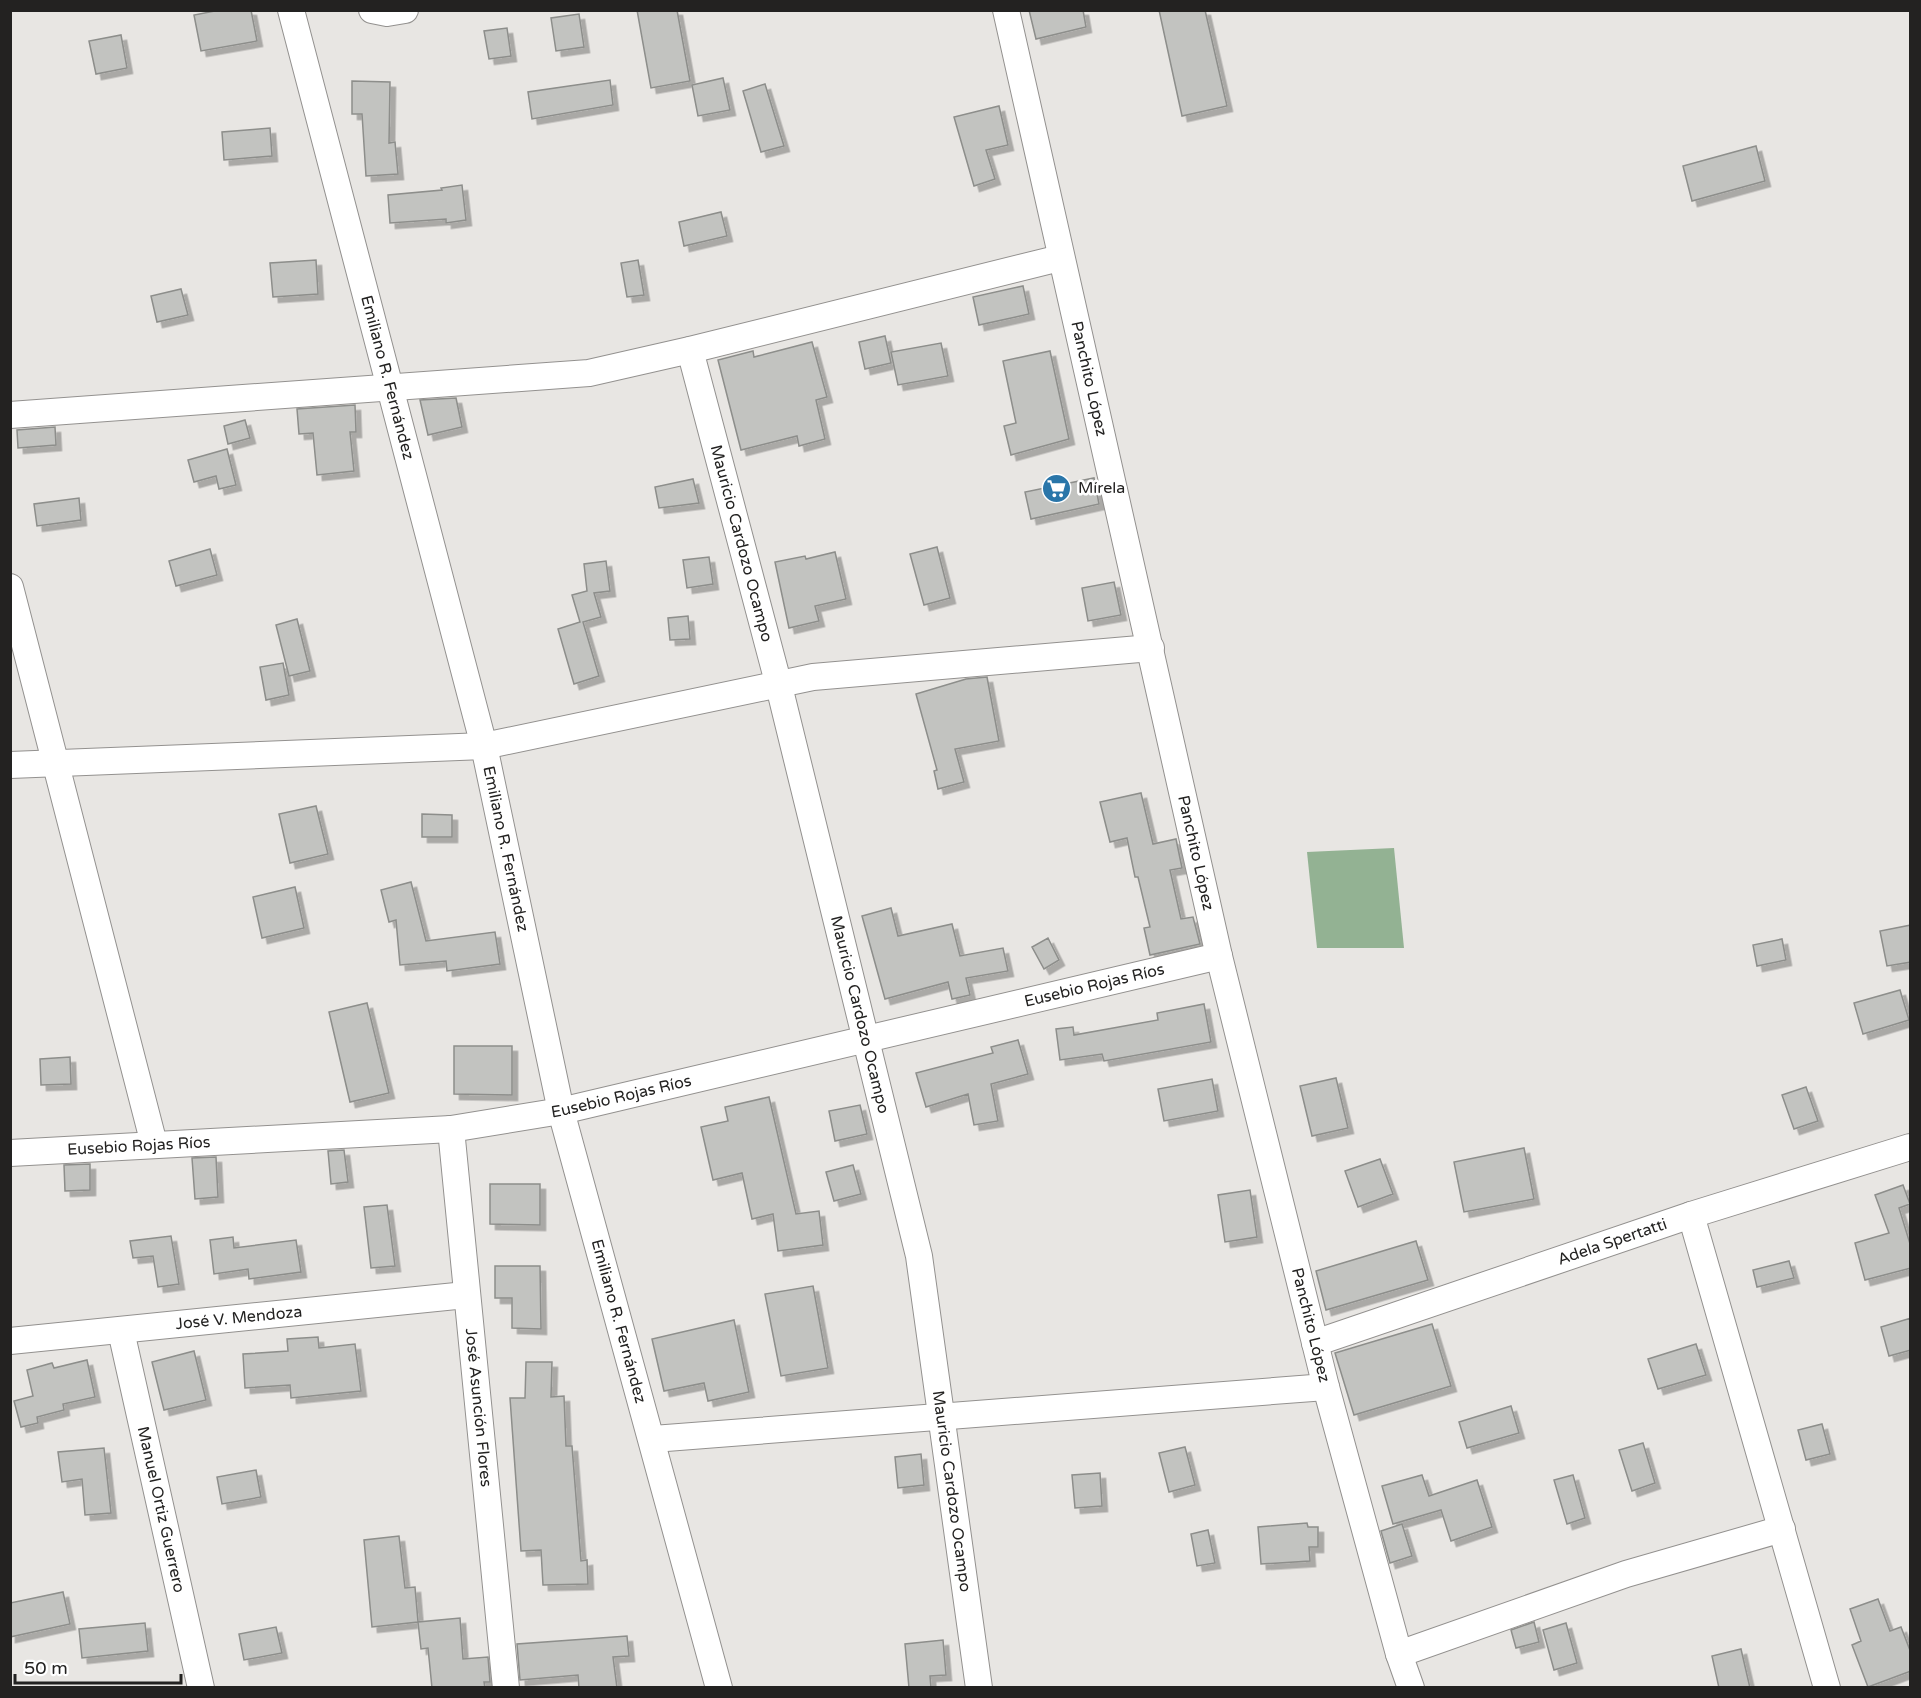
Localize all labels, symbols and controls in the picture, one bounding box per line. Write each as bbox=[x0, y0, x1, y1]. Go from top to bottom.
street label: Emiliano R. Fernández bbox=[356, 293, 419, 462]
street label: Panchito López bbox=[1066, 319, 1112, 438]
street label: Mauricio Cardozo Ocampo bbox=[706, 443, 777, 644]
supermarket icon: Mírela bbox=[1041, 472, 1073, 504]
place label: Mírela bbox=[1078, 478, 1125, 498]
street label: Emiliano R. Fernández bbox=[478, 764, 533, 934]
street label: Panchito López bbox=[1173, 793, 1218, 912]
street label: Mauricio Cardozo Ocampo bbox=[826, 914, 894, 1116]
street label: Eusebio Rojas Ríos bbox=[1022, 959, 1166, 1012]
street label: Eusebio Rojas Ríos bbox=[550, 1071, 693, 1122]
street label: Eusebio Rojas Ríos bbox=[67, 1132, 211, 1160]
street label: Adela Spertatti bbox=[1555, 1214, 1670, 1270]
street label: Emiliano R. Fernández bbox=[587, 1237, 651, 1406]
street label: Panchito López bbox=[1287, 1266, 1334, 1385]
street label: José V. Mendoza bbox=[174, 1302, 303, 1334]
street label: José Asunción Flores bbox=[461, 1327, 496, 1488]
street label: Mauricio Cardozo Ocampo bbox=[928, 1389, 976, 1593]
street label: Manuel Ortiz Guerrero bbox=[133, 1424, 189, 1595]
scale bar bbox=[15, 1647, 182, 1685]
text: 50 m bbox=[24, 1657, 68, 1679]

